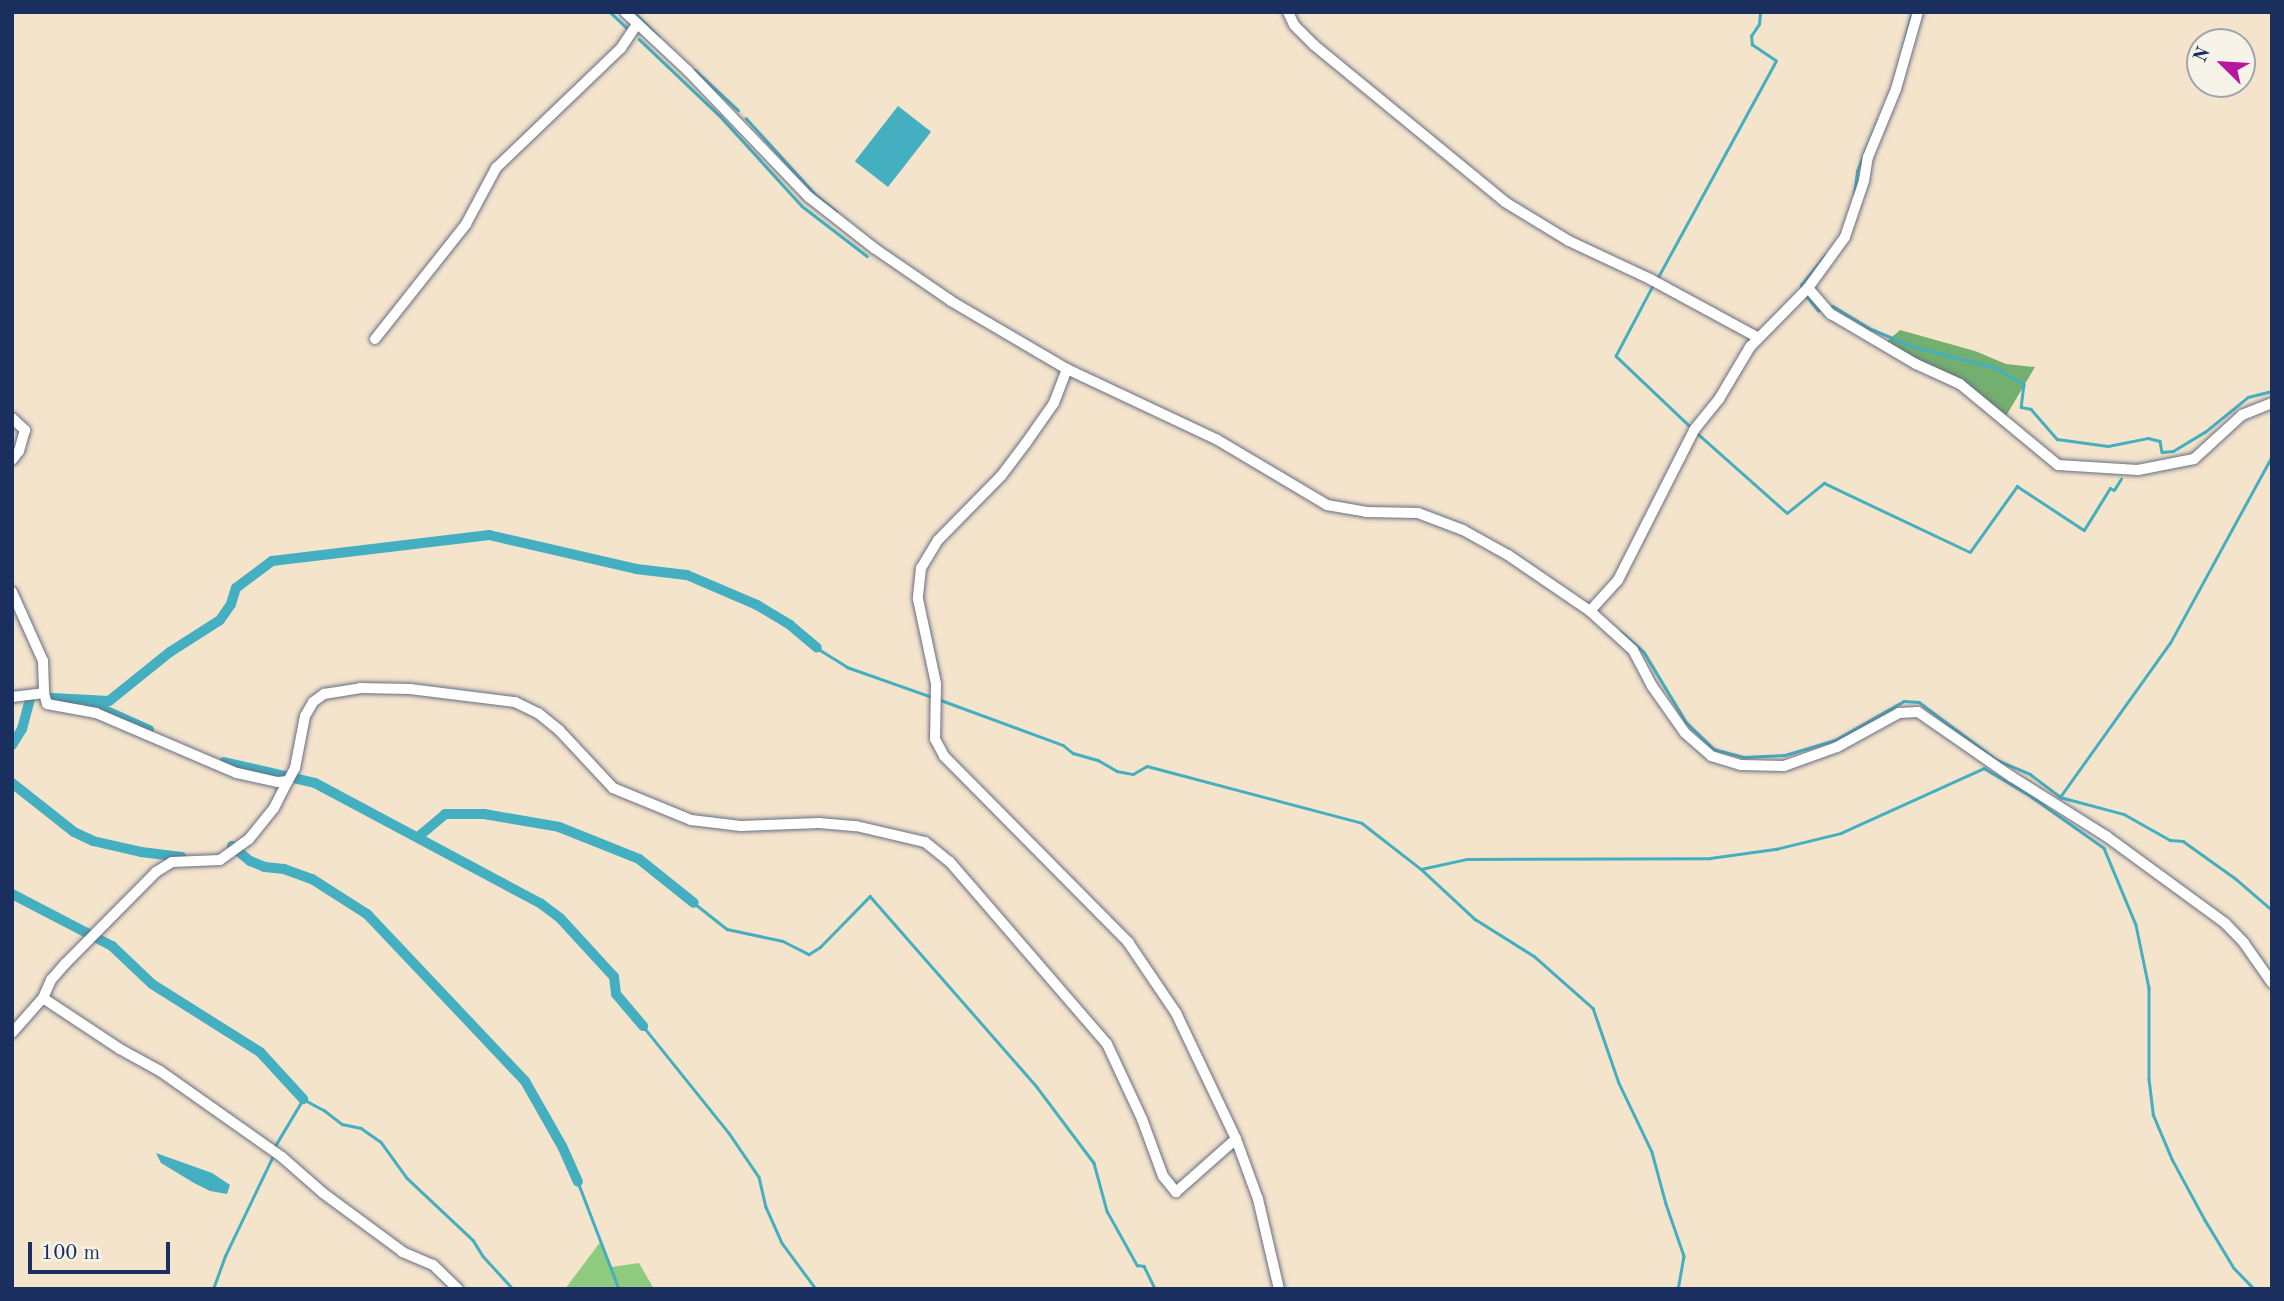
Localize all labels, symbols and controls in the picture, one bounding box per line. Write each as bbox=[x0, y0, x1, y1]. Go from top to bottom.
north arrow bbox=[2186, 28, 2256, 98]
text: N bbox=[2192, 45, 2215, 66]
scale bar bbox=[32, 1228, 173, 1272]
text: 100 m bbox=[41, 1243, 100, 1264]

